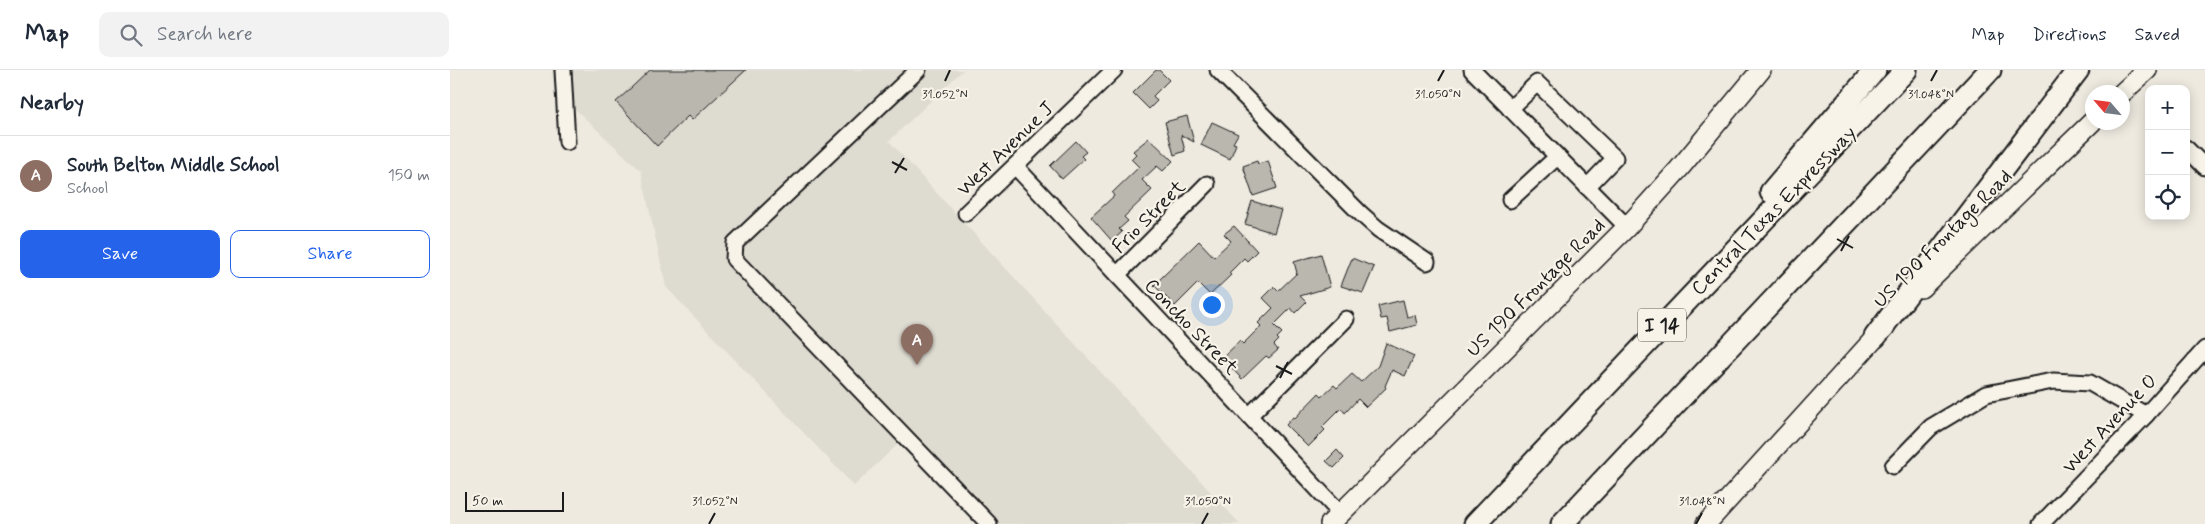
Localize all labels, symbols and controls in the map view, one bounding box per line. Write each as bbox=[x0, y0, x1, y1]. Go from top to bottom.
search box bbox=[99, 12, 449, 57]
text: Map bbox=[25, 19, 69, 50]
icon: search bbox=[117, 21, 145, 49]
text: Search here bbox=[157, 22, 253, 47]
text: Map bbox=[1972, 23, 2005, 47]
text: Directions bbox=[2033, 23, 2107, 47]
text: Saved bbox=[2135, 23, 2180, 47]
north arrow bbox=[2085, 85, 2130, 130]
map controls bbox=[2145, 85, 2190, 220]
button: + bbox=[2145, 85, 2190, 130]
text: 31.052°N bbox=[922, 87, 968, 103]
text: 31.050°N bbox=[1415, 87, 1461, 103]
text: 31.048°N bbox=[1908, 87, 1954, 103]
text: Nearby bbox=[20, 89, 84, 117]
street label: West Avenue J bbox=[951, 96, 1061, 203]
street label: Central Texas Expressway bbox=[1686, 120, 1862, 302]
button: − bbox=[2145, 130, 2190, 175]
text: South Belton Middle School bbox=[67, 153, 279, 178]
street label: US 190 Frontage Road bbox=[1868, 164, 2019, 315]
text: A bbox=[31, 165, 41, 186]
text: 150 m bbox=[388, 165, 430, 186]
street label: Frio Street bbox=[1106, 174, 1192, 260]
button: locate bbox=[2145, 175, 2190, 220]
text: School bbox=[67, 178, 108, 199]
street label: US 190 Frontage Road bbox=[1461, 213, 1612, 364]
button: Save bbox=[20, 230, 220, 278]
button: Share bbox=[230, 230, 430, 278]
street label: Concho Street bbox=[1138, 273, 1244, 381]
your location bbox=[1199, 292, 1225, 318]
road number: I 14 bbox=[1638, 308, 1686, 342]
pin: A bbox=[901, 324, 933, 365]
street label: West Avenue O bbox=[2057, 368, 2163, 480]
scale bar bbox=[465, 489, 564, 512]
text: 50 m bbox=[472, 492, 503, 510]
text: 31.052°N bbox=[692, 494, 738, 510]
text: 31.050°N bbox=[1185, 494, 1231, 510]
text: 31.048°N bbox=[1679, 494, 1725, 510]

